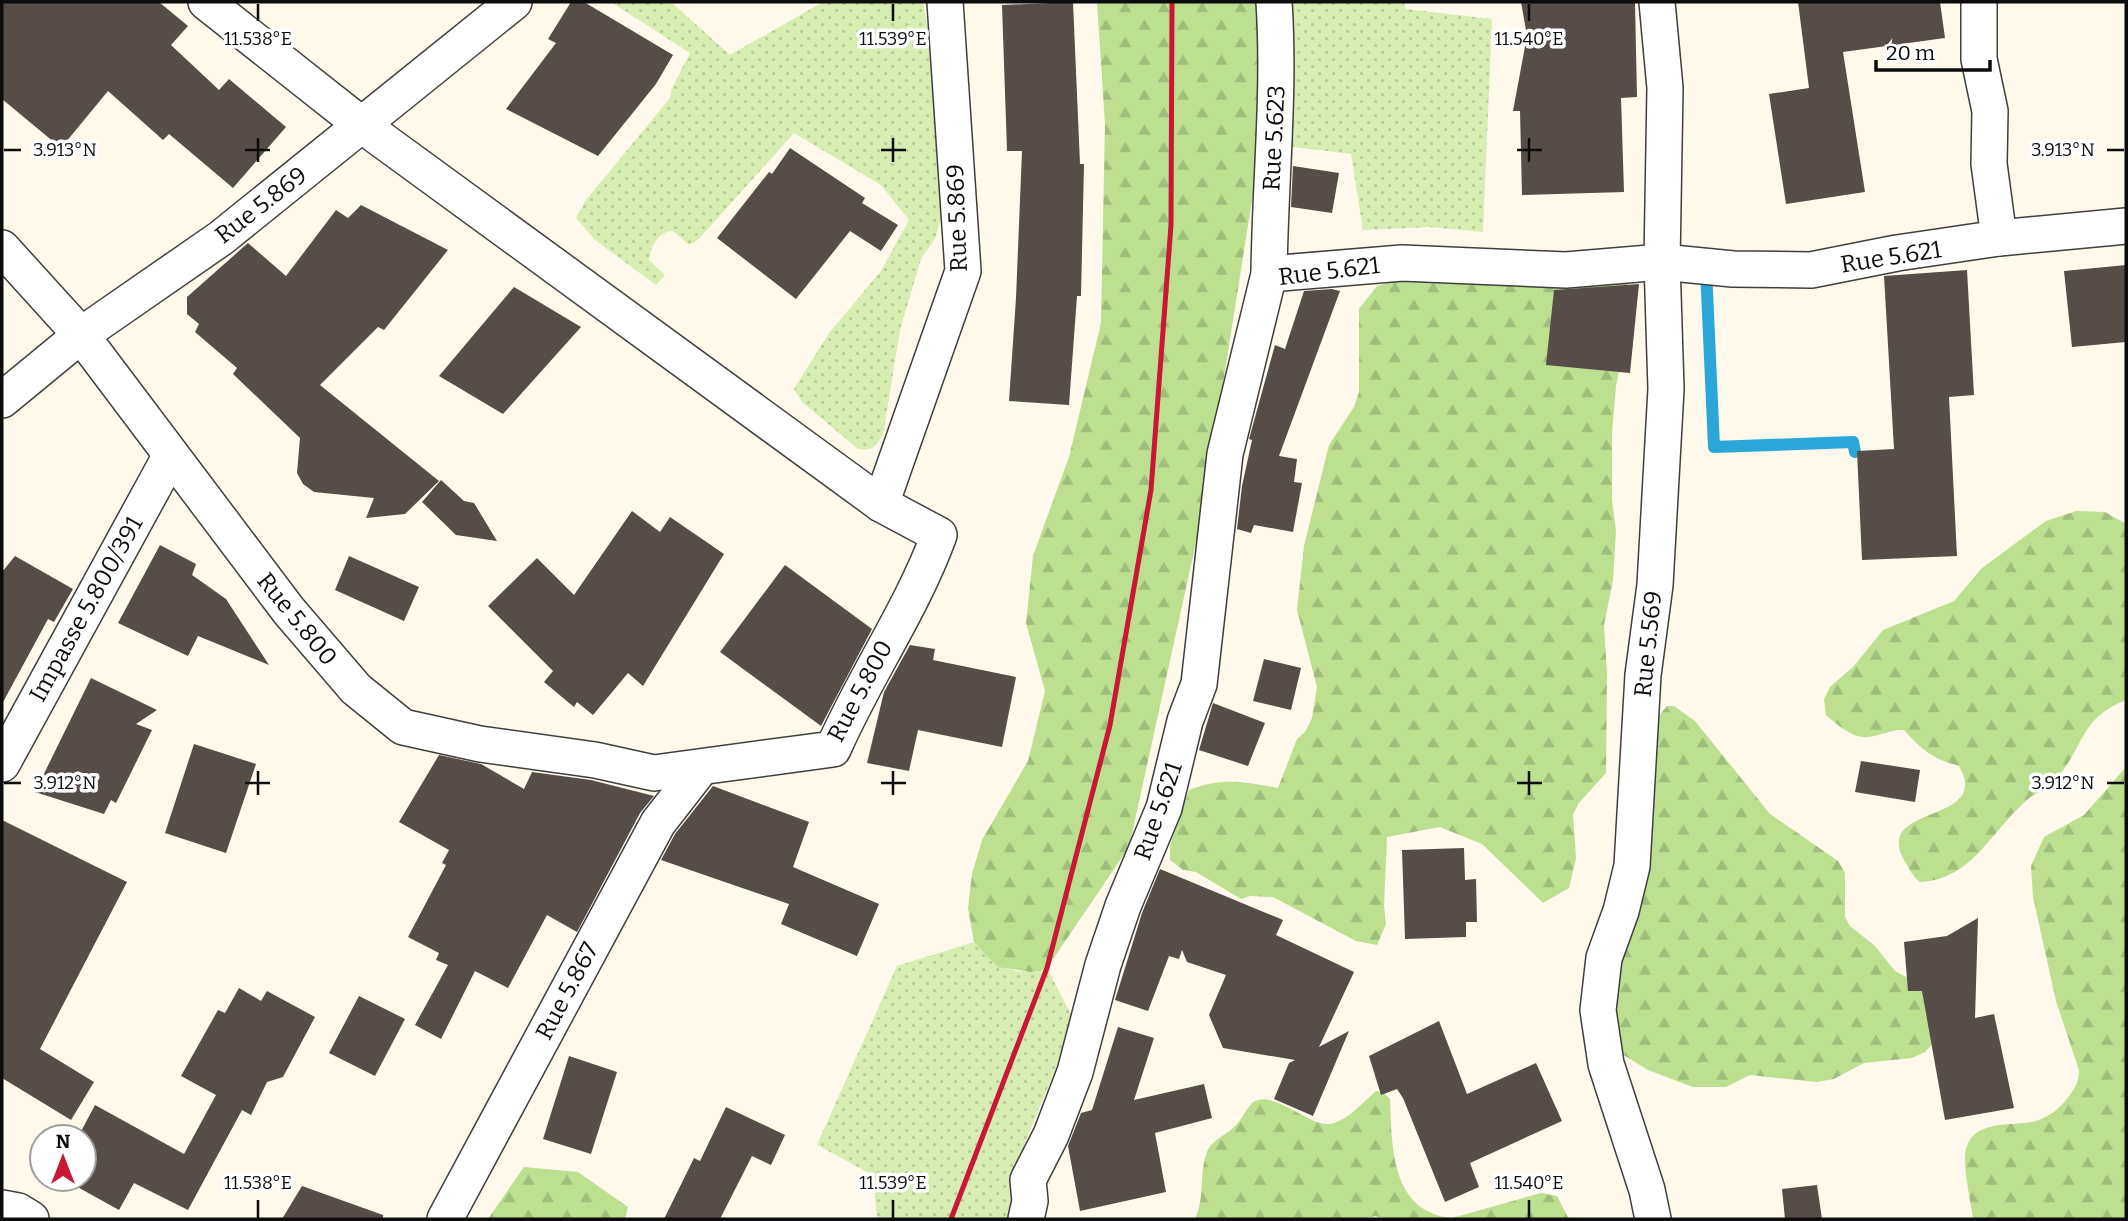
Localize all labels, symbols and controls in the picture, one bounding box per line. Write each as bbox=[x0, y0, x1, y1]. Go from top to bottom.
text: 11.538°E bbox=[224, 28, 292, 50]
text: 11.539°E bbox=[859, 28, 927, 50]
text: 11.540°E bbox=[1495, 28, 1563, 50]
scale bar bbox=[1876, 28, 1990, 72]
text: 20 m bbox=[1886, 40, 1935, 66]
street label: Rue 5.623 bbox=[1257, 85, 1291, 191]
text: 3.913°N bbox=[33, 139, 97, 161]
text: 3.913°N bbox=[2031, 139, 2095, 161]
street label: Rue 5.869 bbox=[210, 161, 312, 249]
street label: Rue 5.869 bbox=[941, 163, 973, 273]
street label: Rue 5.621 bbox=[1839, 235, 1944, 279]
street label: Rue 5.621 bbox=[1277, 251, 1381, 291]
street label: Impasse 5.800/391 bbox=[24, 511, 149, 706]
street label: Rue 5.800 bbox=[251, 567, 343, 671]
street label: Rue 5.569 bbox=[1629, 590, 1667, 698]
street label: Rue 5.800 bbox=[822, 636, 898, 746]
street label: Rue 5.621 bbox=[1128, 758, 1188, 864]
text: 3.912°N bbox=[34, 772, 96, 794]
text: 3.912°N bbox=[2032, 772, 2094, 794]
street label: Rue 5.867 bbox=[530, 938, 604, 1044]
north arrow bbox=[28, 1123, 98, 1193]
text: N bbox=[56, 1130, 71, 1153]
text: 11.538°E bbox=[224, 1172, 292, 1194]
text: 11.539°E bbox=[859, 1172, 927, 1194]
text: 11.540°E bbox=[1495, 1172, 1563, 1194]

